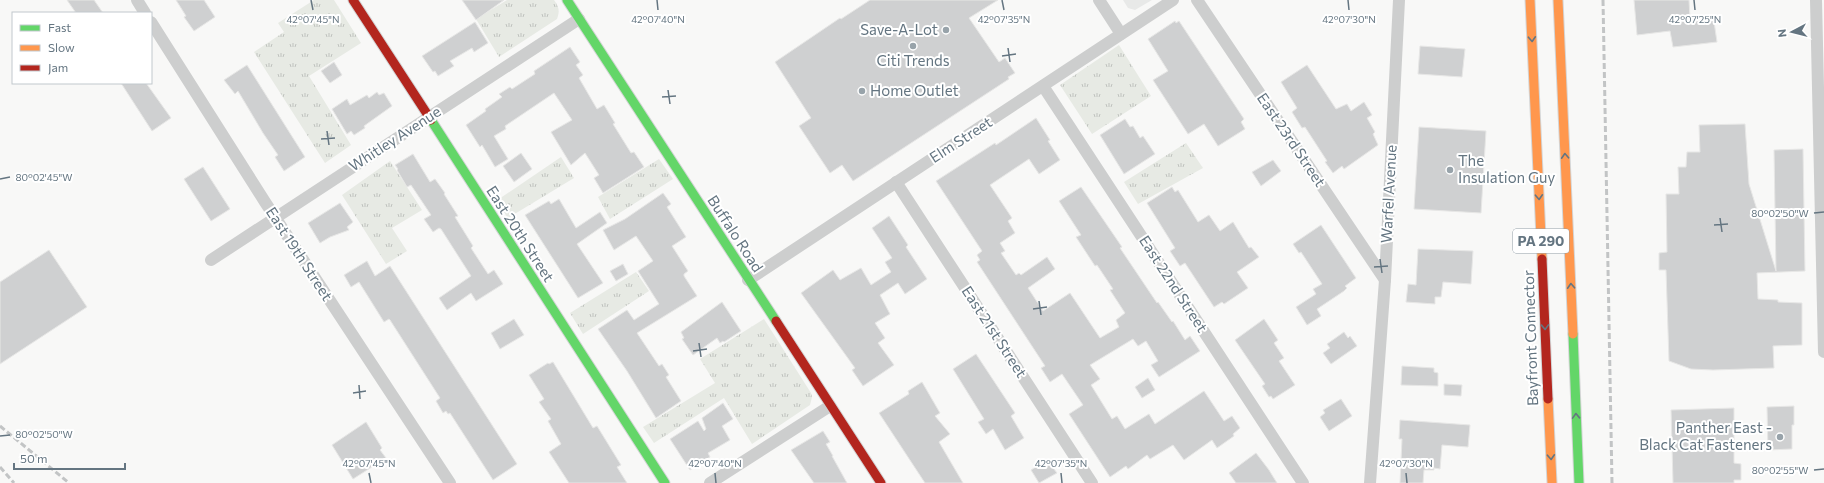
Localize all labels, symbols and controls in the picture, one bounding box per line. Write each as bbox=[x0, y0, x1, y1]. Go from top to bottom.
legend bbox=[12, 12, 152, 84]
north arrow bbox=[1772, 12, 1812, 52]
text: 42°07'45"N bbox=[287, 13, 339, 25]
text: 42°07'40"N bbox=[631, 13, 685, 25]
text: 42°07'35"N bbox=[978, 13, 1030, 25]
text: 42°07'30"N bbox=[1322, 13, 1376, 25]
text: 42°07'25"N bbox=[1669, 13, 1721, 25]
text: Fast bbox=[48, 20, 71, 34]
place label: Save-A-Lot bbox=[860, 20, 938, 38]
marker: Save-A-Lot bbox=[941, 25, 951, 35]
text: N bbox=[1775, 28, 1789, 38]
one-way arrow bbox=[1528, 36, 1536, 42]
text: Slow bbox=[48, 40, 75, 54]
marker: Citi Trends bbox=[908, 41, 918, 51]
place label: Citi Trends bbox=[876, 51, 950, 69]
text: Jam bbox=[48, 60, 68, 75]
place label: Home Outlet bbox=[870, 81, 959, 99]
marker: Home Outlet bbox=[857, 86, 867, 96]
street label: East 23rd Street bbox=[1254, 89, 1330, 190]
street label: Whitley Avenue bbox=[345, 102, 444, 175]
street label: Elm Street bbox=[926, 112, 995, 166]
street label: Warfel Avenue bbox=[1376, 144, 1400, 244]
place label: The Insulation Guy bbox=[1458, 151, 1555, 186]
one-way arrow bbox=[1561, 153, 1569, 159]
marker: The Insulation Guy bbox=[1445, 165, 1455, 175]
text: 80°02'45"W bbox=[15, 171, 73, 183]
street label: East 20th Street bbox=[483, 182, 559, 285]
street label: Buffalo Road bbox=[704, 192, 767, 275]
one-way arrow bbox=[1535, 194, 1544, 200]
street label: East 19th Street bbox=[263, 203, 337, 304]
text: 80°02'50"W bbox=[1751, 207, 1809, 219]
road number: PA 290 bbox=[1513, 229, 1569, 253]
street label: East 22nd Street bbox=[1136, 232, 1212, 335]
street label: Bayfront Connector bbox=[1519, 270, 1541, 406]
street label: East 21st Street bbox=[959, 282, 1031, 381]
one-way arrow bbox=[1566, 283, 1575, 289]
one-way arrow bbox=[1540, 324, 1549, 330]
one-way arrow bbox=[1572, 413, 1580, 419]
place label: Panther East - Black Cat Fasteners bbox=[1639, 418, 1772, 453]
text: 80°02'50"W bbox=[15, 428, 73, 440]
marker: Panther East - Black Cat Fasteners bbox=[1775, 432, 1785, 442]
scale bar bbox=[14, 445, 125, 471]
text: 50 m bbox=[20, 451, 48, 465]
one-way arrow bbox=[1546, 454, 1555, 460]
text: 42°07'45"N bbox=[343, 457, 395, 469]
text: 42°07'40"N bbox=[688, 457, 742, 469]
text: 42°07'35"N bbox=[1035, 457, 1087, 469]
text: 42°07'30"N bbox=[1379, 457, 1433, 469]
text: 80°02'55"W bbox=[1752, 464, 1808, 476]

